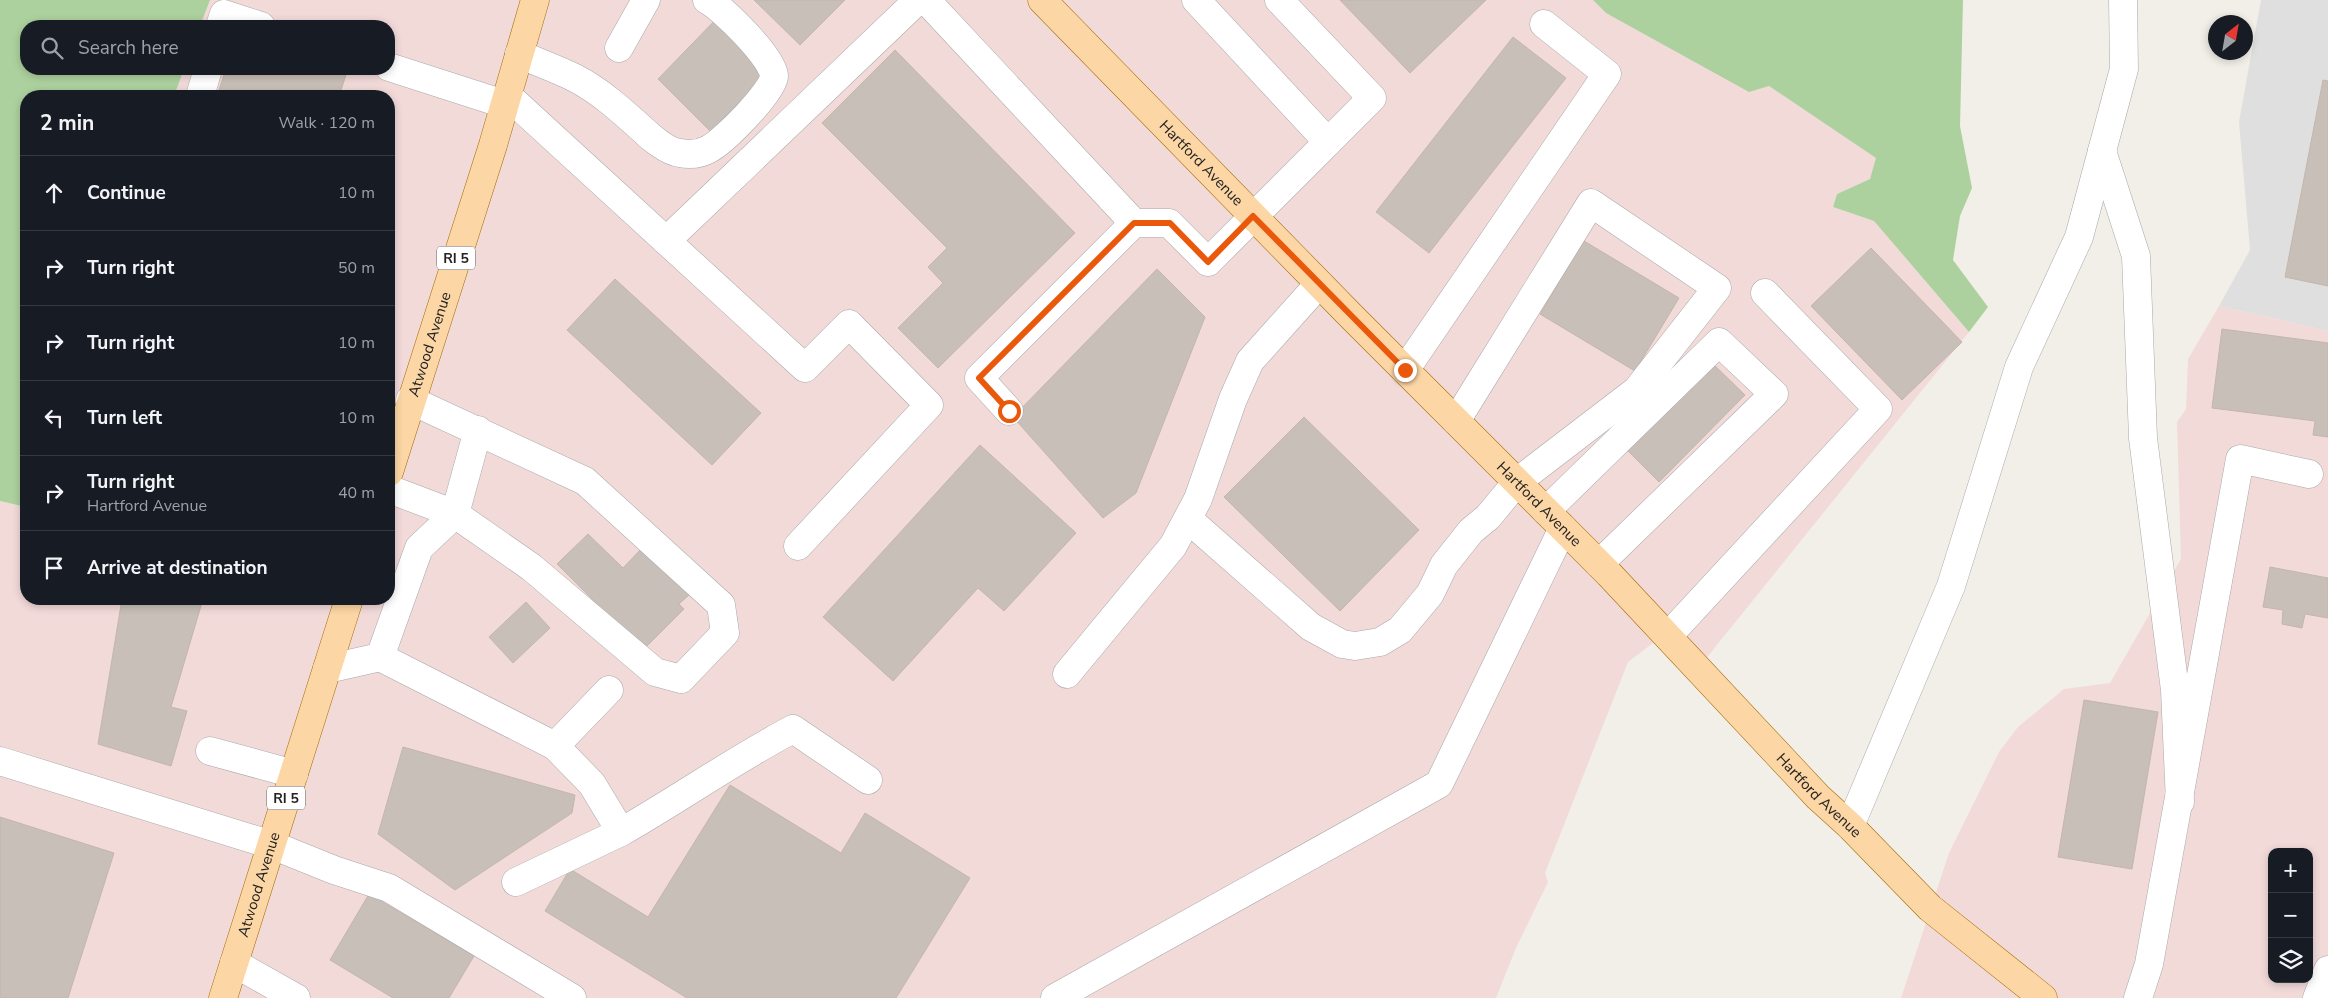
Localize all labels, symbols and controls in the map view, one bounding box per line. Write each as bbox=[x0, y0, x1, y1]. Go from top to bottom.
north arrow bbox=[2208, 15, 2253, 60]
search box bbox=[20, 20, 395, 75]
icon: search bbox=[38, 34, 66, 62]
text: Search here bbox=[78, 35, 179, 61]
text: 2 min bbox=[40, 109, 94, 137]
text: Walk · 120 m bbox=[279, 112, 375, 134]
street label: Hartford Avenue bbox=[1155, 116, 1248, 210]
icon: ahead bbox=[40, 179, 68, 207]
text: Continue bbox=[87, 180, 166, 206]
text: 10 m bbox=[338, 182, 375, 204]
road number: RI 5 bbox=[437, 247, 475, 270]
icon: right bbox=[40, 254, 68, 282]
text: Turn right bbox=[87, 255, 174, 281]
text: 50 m bbox=[338, 257, 375, 279]
street label: Atwood Avenue bbox=[404, 289, 456, 399]
icon: right bbox=[40, 329, 68, 357]
text: Turn right bbox=[87, 330, 174, 356]
text: 10 m bbox=[338, 332, 375, 354]
route end bbox=[1394, 359, 1417, 382]
route start bbox=[998, 400, 1021, 423]
icon: left bbox=[40, 404, 68, 432]
text: Turn left bbox=[87, 405, 162, 431]
text: 10 m bbox=[338, 407, 375, 429]
street label: Hartford Avenue bbox=[1492, 457, 1586, 551]
text: Turn right bbox=[87, 469, 174, 495]
icon: right bbox=[40, 479, 68, 507]
text: 40 m bbox=[338, 482, 375, 504]
text: Hartford Avenue bbox=[87, 495, 207, 517]
icon: arrive bbox=[40, 554, 68, 582]
text: Arrive at destination bbox=[87, 555, 268, 581]
street label: Hartford Avenue bbox=[1772, 749, 1866, 842]
road number: RI 5 bbox=[267, 786, 305, 810]
street label: Atwood Avenue bbox=[233, 830, 285, 940]
map controls bbox=[2268, 848, 2313, 983]
button: + bbox=[2268, 848, 2313, 893]
button: − bbox=[2268, 893, 2313, 938]
button: layers bbox=[2268, 938, 2313, 983]

